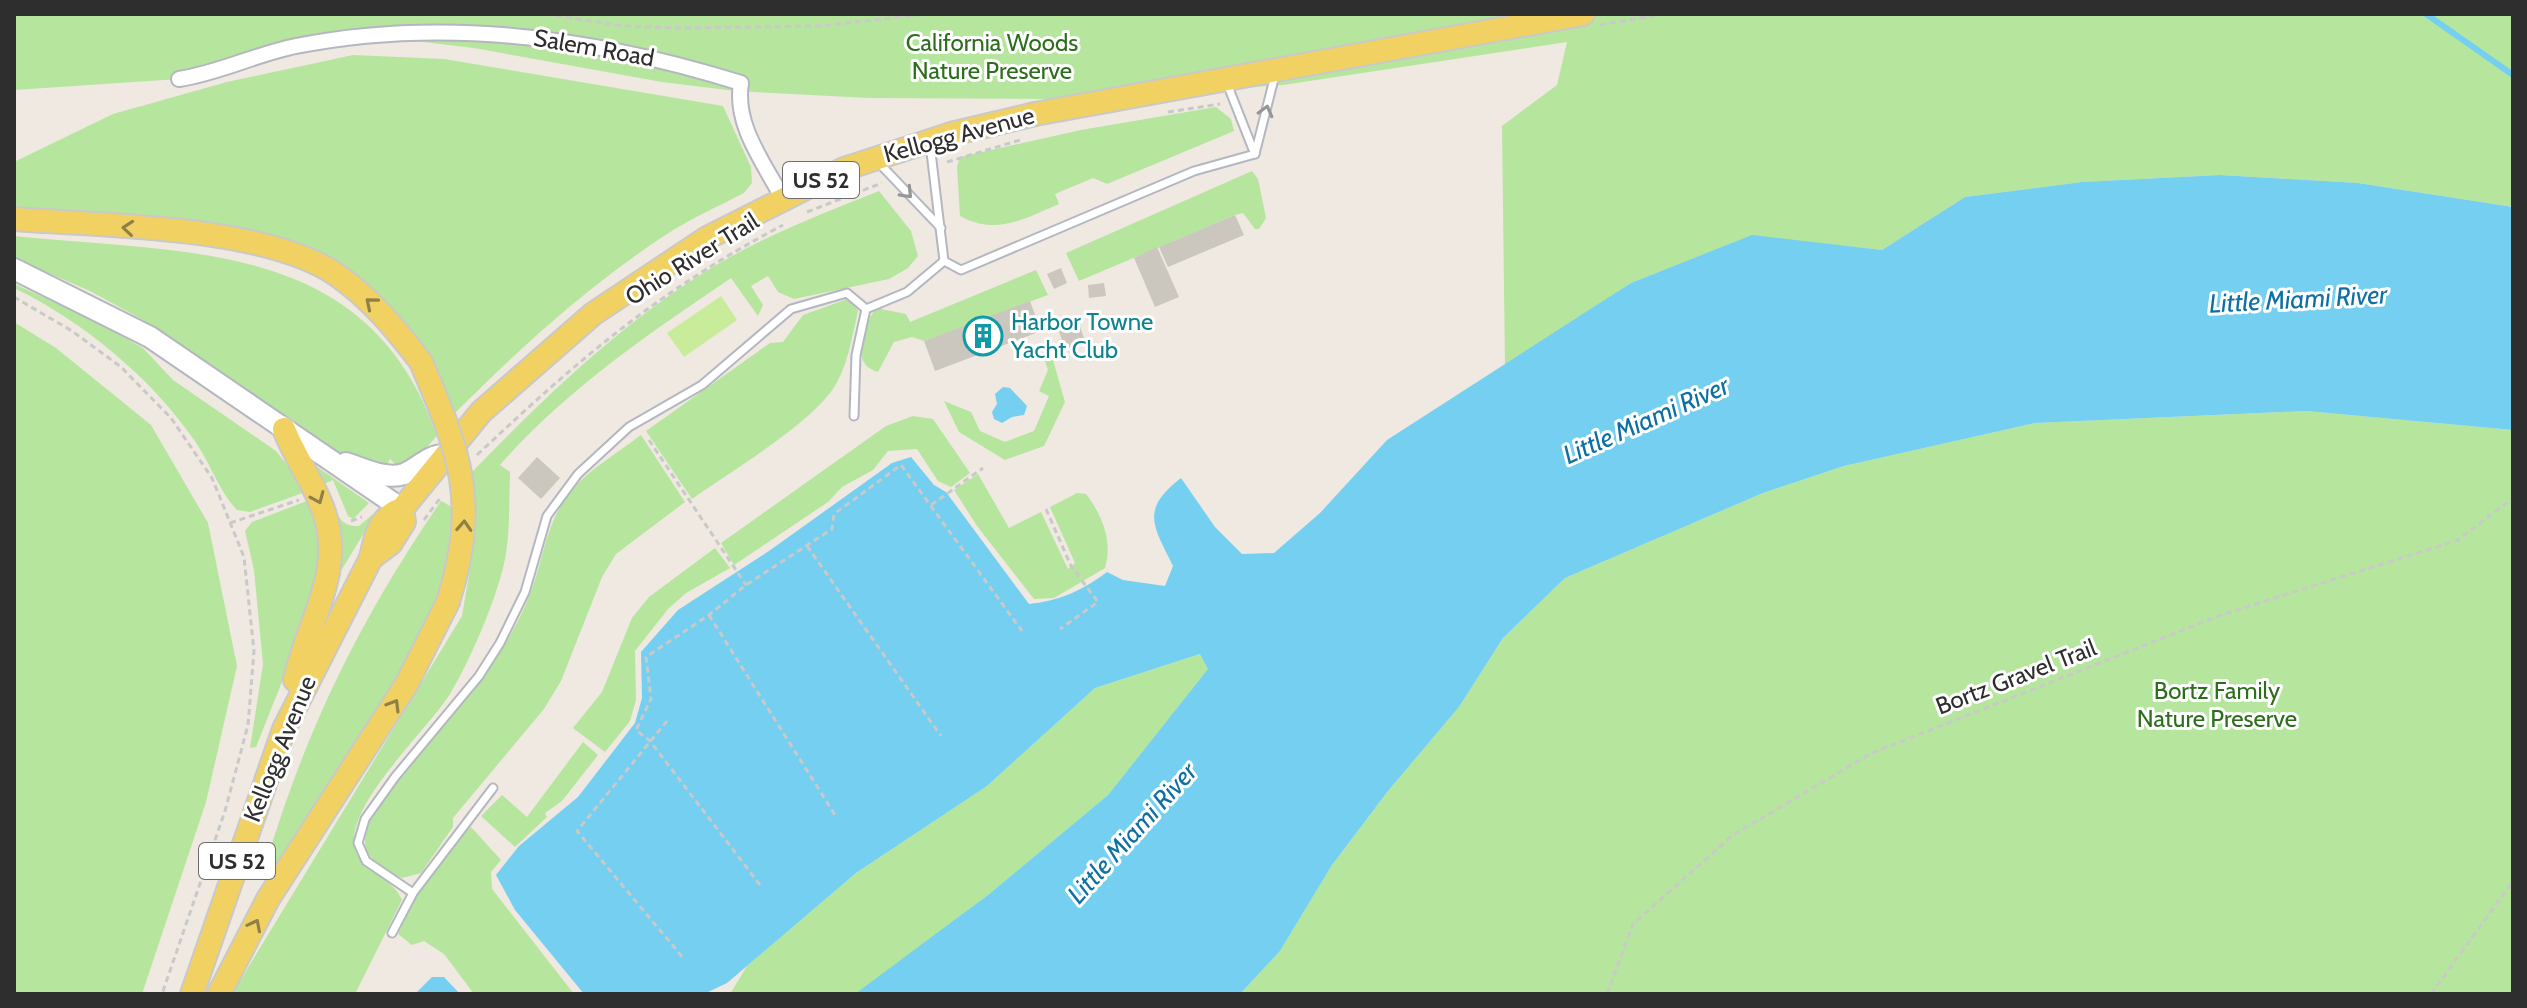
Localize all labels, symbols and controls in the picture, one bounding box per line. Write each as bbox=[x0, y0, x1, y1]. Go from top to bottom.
street label: Salem Road bbox=[532, 23, 657, 72]
park label: California Woods Nature Preserve bbox=[906, 28, 1078, 85]
street label: Kellogg Avenue bbox=[880, 100, 1037, 169]
one-way arrow bbox=[1256, 105, 1273, 119]
road number: US 52 bbox=[783, 162, 859, 198]
one-way arrow bbox=[898, 184, 912, 198]
street label: Ohio River Trail bbox=[620, 206, 764, 311]
one-way arrow bbox=[121, 220, 134, 237]
water label: Little Miami River bbox=[2208, 278, 2389, 320]
one-way arrow bbox=[366, 298, 380, 313]
place label: Harbor Towne Yacht Club bbox=[1010, 307, 1153, 364]
building icon: Harbor Towne Yacht Club bbox=[962, 315, 1004, 357]
water label: Little Miami River bbox=[1558, 369, 1735, 471]
one-way arrow bbox=[309, 490, 325, 504]
one-way arrow bbox=[455, 519, 472, 532]
street label: Bortz Gravel Trail bbox=[1931, 632, 2101, 720]
street label: Kellogg Avenue bbox=[237, 672, 322, 826]
park label: Bortz Family Nature Preserve bbox=[2137, 676, 2297, 733]
one-way arrow bbox=[384, 699, 399, 714]
water label: Little Miami River bbox=[1060, 755, 1204, 910]
road number: US 52 bbox=[199, 843, 275, 879]
one-way arrow bbox=[246, 918, 261, 933]

